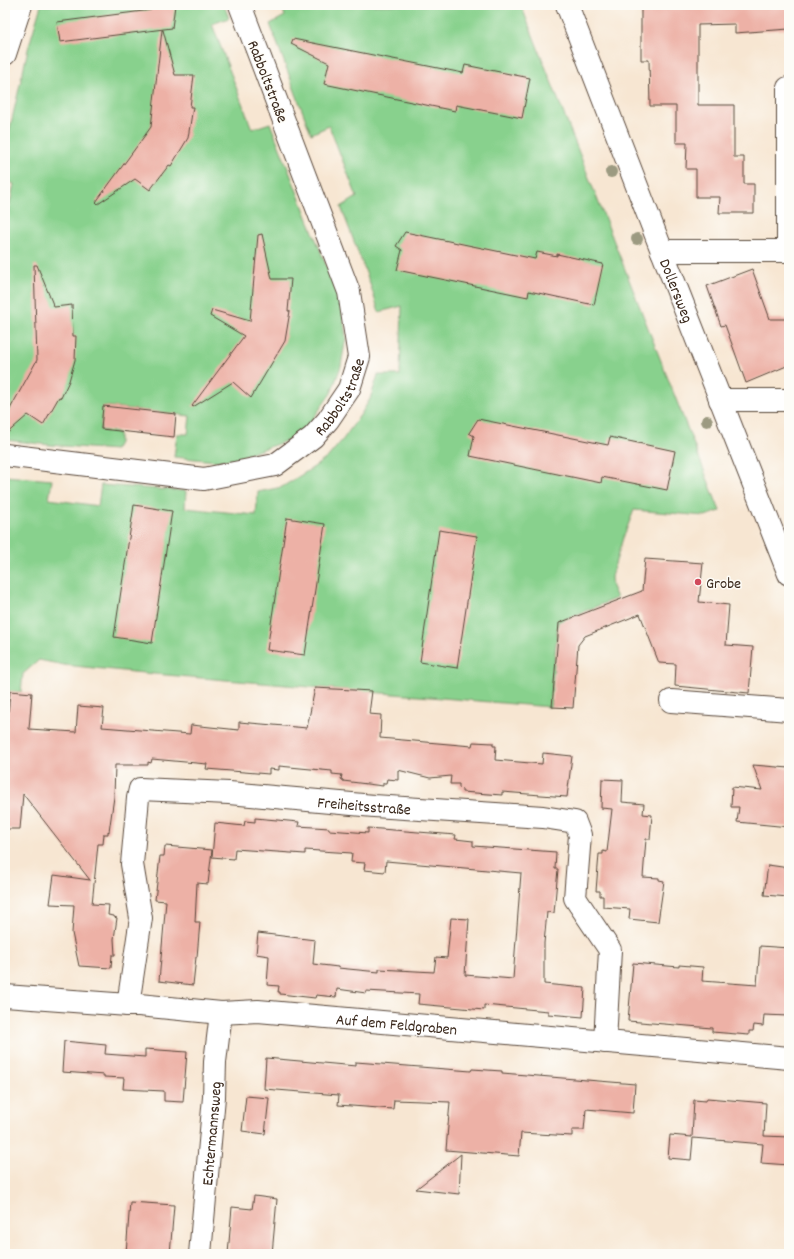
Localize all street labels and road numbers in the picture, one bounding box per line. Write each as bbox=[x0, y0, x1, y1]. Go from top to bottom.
street label: Rabboltstraße bbox=[240, 37, 293, 126]
street label: Dollersweg bbox=[652, 256, 698, 327]
street label: Rabboltstraße bbox=[310, 356, 372, 442]
street label: Freiheitsstraße bbox=[316, 792, 412, 822]
street label: Auf dem Feldgraben bbox=[335, 1009, 458, 1043]
street label: Echtermannsweg bbox=[197, 1081, 228, 1187]

